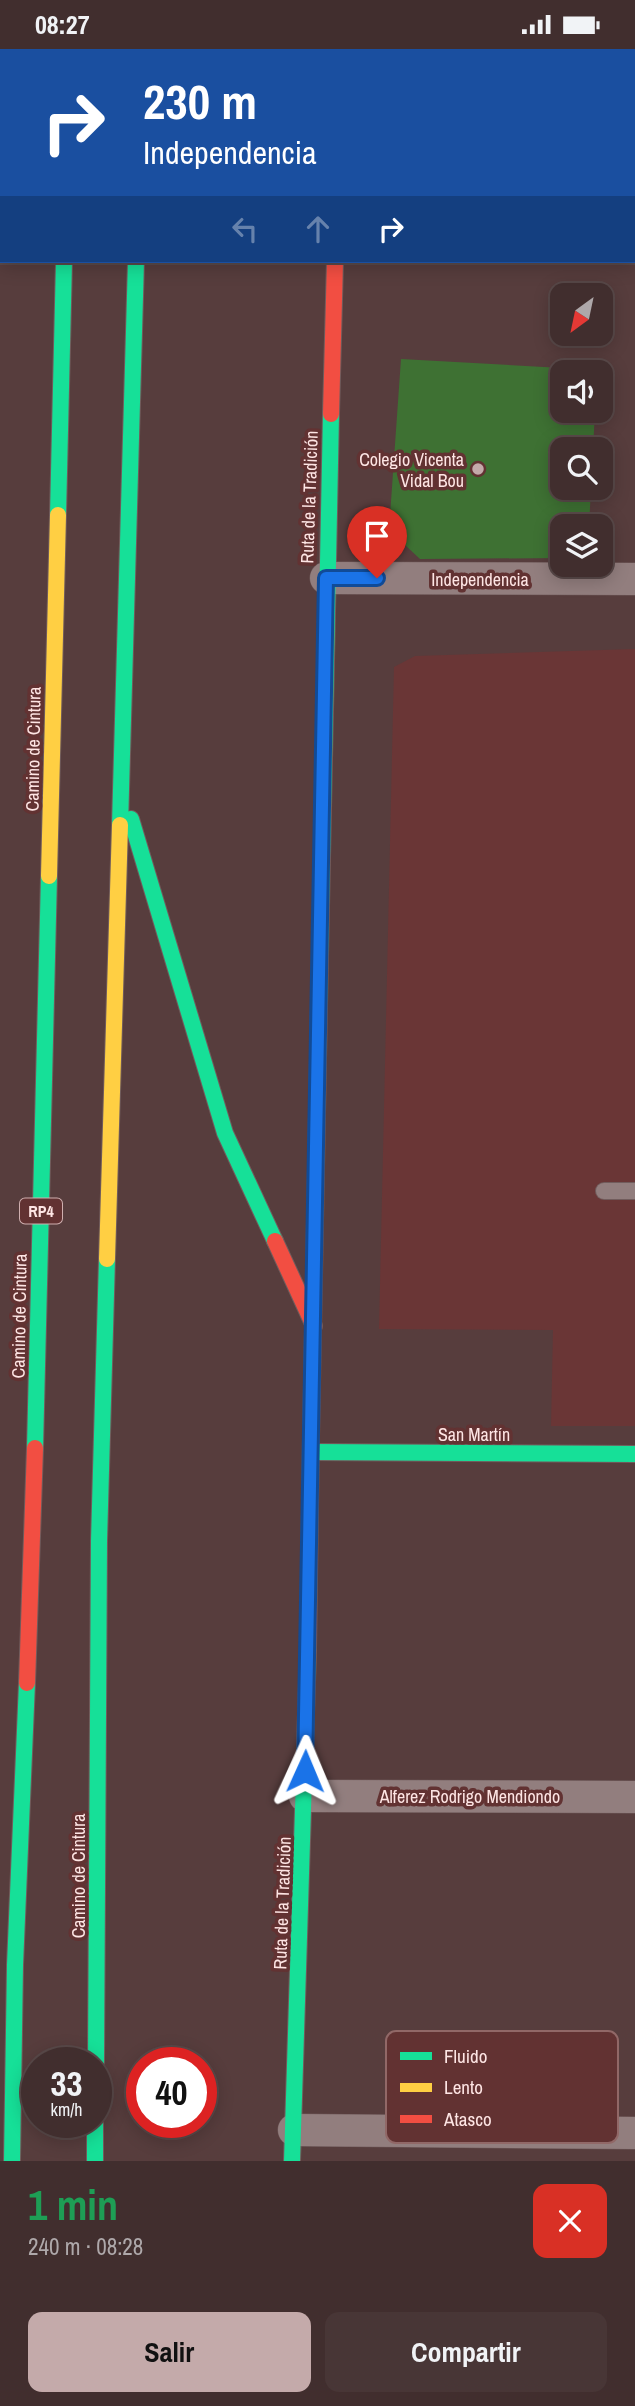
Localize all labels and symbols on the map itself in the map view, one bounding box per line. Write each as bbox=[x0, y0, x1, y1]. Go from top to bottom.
north arrow bbox=[550, 283, 612, 347]
street label: Ruta de la Tradición bbox=[294, 430, 324, 564]
place label: Colegio Vicenta Vidal Bou bbox=[359, 447, 464, 493]
marker: Colegio Vicenta Vidal Bou bbox=[470, 461, 486, 477]
pin bbox=[347, 506, 407, 578]
street label: Independencia bbox=[431, 567, 529, 592]
street label: Camino de Cintura bbox=[19, 686, 47, 812]
road number: RP4 bbox=[20, 1199, 62, 1223]
street label: Camino de Cintura bbox=[5, 1253, 33, 1379]
street label: San Martín bbox=[438, 1422, 510, 1447]
position arrow bbox=[268, 1734, 342, 1808]
street label: Alferez Rodrigo Mendiondo bbox=[379, 1784, 560, 1809]
street label: Camino de Cintura bbox=[66, 1814, 91, 1938]
street label: Ruta de la Tradición bbox=[267, 1836, 297, 1970]
legend bbox=[386, 2031, 618, 2143]
text: Fluido bbox=[444, 2043, 487, 2069]
speed limit sign: 40 bbox=[126, 2047, 217, 2138]
text: Lento bbox=[444, 2074, 483, 2100]
text: Atasco bbox=[443, 2106, 492, 2132]

